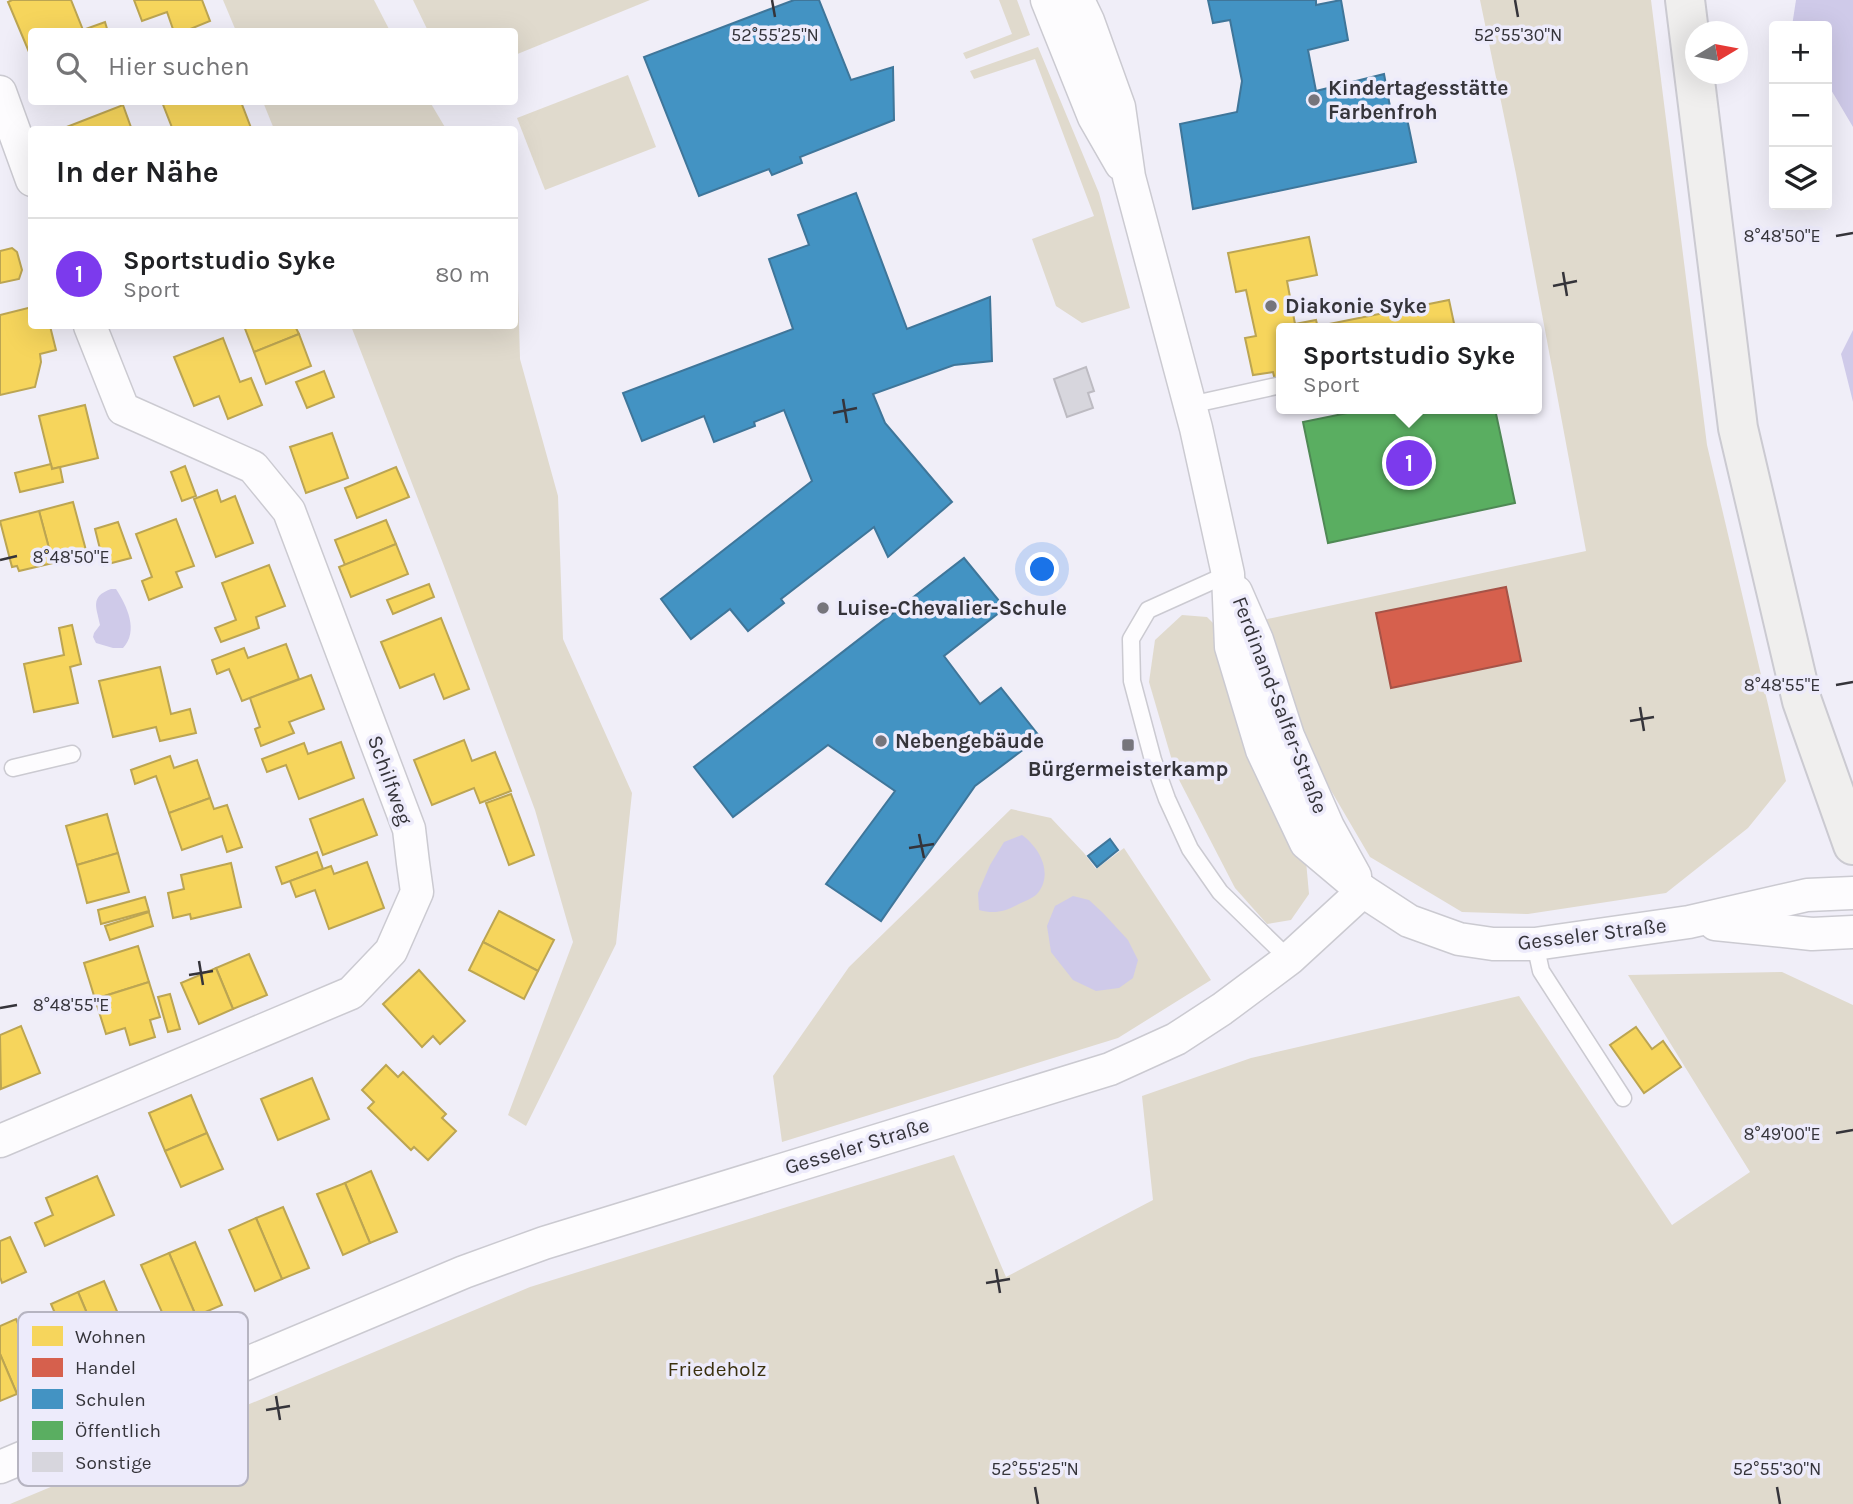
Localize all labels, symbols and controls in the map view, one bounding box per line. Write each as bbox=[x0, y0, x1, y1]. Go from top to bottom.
north arrow bbox=[1685, 21, 1748, 84]
map controls bbox=[1769, 21, 1832, 210]
button: + bbox=[1769, 21, 1832, 84]
text: 52°55'25"N bbox=[731, 24, 819, 46]
text: 52°55'30"N bbox=[1474, 24, 1562, 46]
search box bbox=[28, 28, 518, 105]
icon: search bbox=[52, 48, 90, 86]
text: Hier suchen bbox=[108, 51, 250, 82]
place label: Kindertagesstätte Farbenfroh bbox=[1328, 76, 1508, 124]
button: − bbox=[1769, 84, 1832, 147]
marker: Kindertagesstätte Farbenfroh bbox=[1306, 92, 1322, 108]
button: layers bbox=[1769, 147, 1832, 210]
text: In der Nähe bbox=[56, 154, 219, 190]
text: 8°48'50"E bbox=[1743, 225, 1821, 247]
text: Sportstudio Syke bbox=[123, 245, 336, 276]
text: 1 bbox=[75, 261, 83, 288]
text: 80 m bbox=[435, 261, 490, 288]
text: Sport bbox=[123, 276, 180, 303]
place label: Diakonie Syke bbox=[1285, 294, 1427, 318]
marker: Diakonie Syke bbox=[1263, 298, 1279, 314]
popup bbox=[1276, 323, 1542, 414]
text: Sportstudio Syke bbox=[1303, 340, 1515, 371]
text: Sport bbox=[1303, 371, 1360, 398]
pin: 1 bbox=[1386, 437, 1432, 489]
text: 8°48'50"E bbox=[32, 546, 110, 568]
your location bbox=[1025, 552, 1059, 586]
street label: Ferdinand-Salfer-Straße bbox=[1227, 593, 1333, 817]
place label: Luise-Chevalier-Schule bbox=[837, 596, 1067, 620]
marker: Luise-Chevalier-Schule bbox=[815, 600, 831, 616]
text: 8°48'55"E bbox=[1744, 674, 1820, 696]
place label: Nebengebäude bbox=[895, 729, 1044, 753]
street label: Schilfweg bbox=[363, 732, 417, 828]
marker: Nebengebäude bbox=[873, 733, 889, 749]
marker: Bürgermeisterkamp bbox=[1120, 737, 1136, 753]
place label: Bürgermeisterkamp bbox=[1028, 757, 1228, 781]
street label: Gesseler Straße bbox=[1516, 913, 1668, 955]
text: 8°48'55"E bbox=[33, 994, 109, 1016]
street label: Gesseler Straße bbox=[782, 1113, 932, 1179]
text: 8°49'00"E bbox=[1743, 1123, 1821, 1145]
legend bbox=[18, 1312, 248, 1486]
text: Wohnen bbox=[75, 1326, 146, 1348]
text: Handel bbox=[75, 1357, 136, 1379]
park label: Friedeholz bbox=[668, 1357, 766, 1381]
text: Schulen bbox=[75, 1389, 146, 1411]
text: Öffentlich bbox=[75, 1420, 161, 1442]
text: Sonstige bbox=[75, 1452, 152, 1474]
text: 52°55'25"N bbox=[991, 1458, 1079, 1480]
text: 52°55'30"N bbox=[1733, 1458, 1821, 1480]

